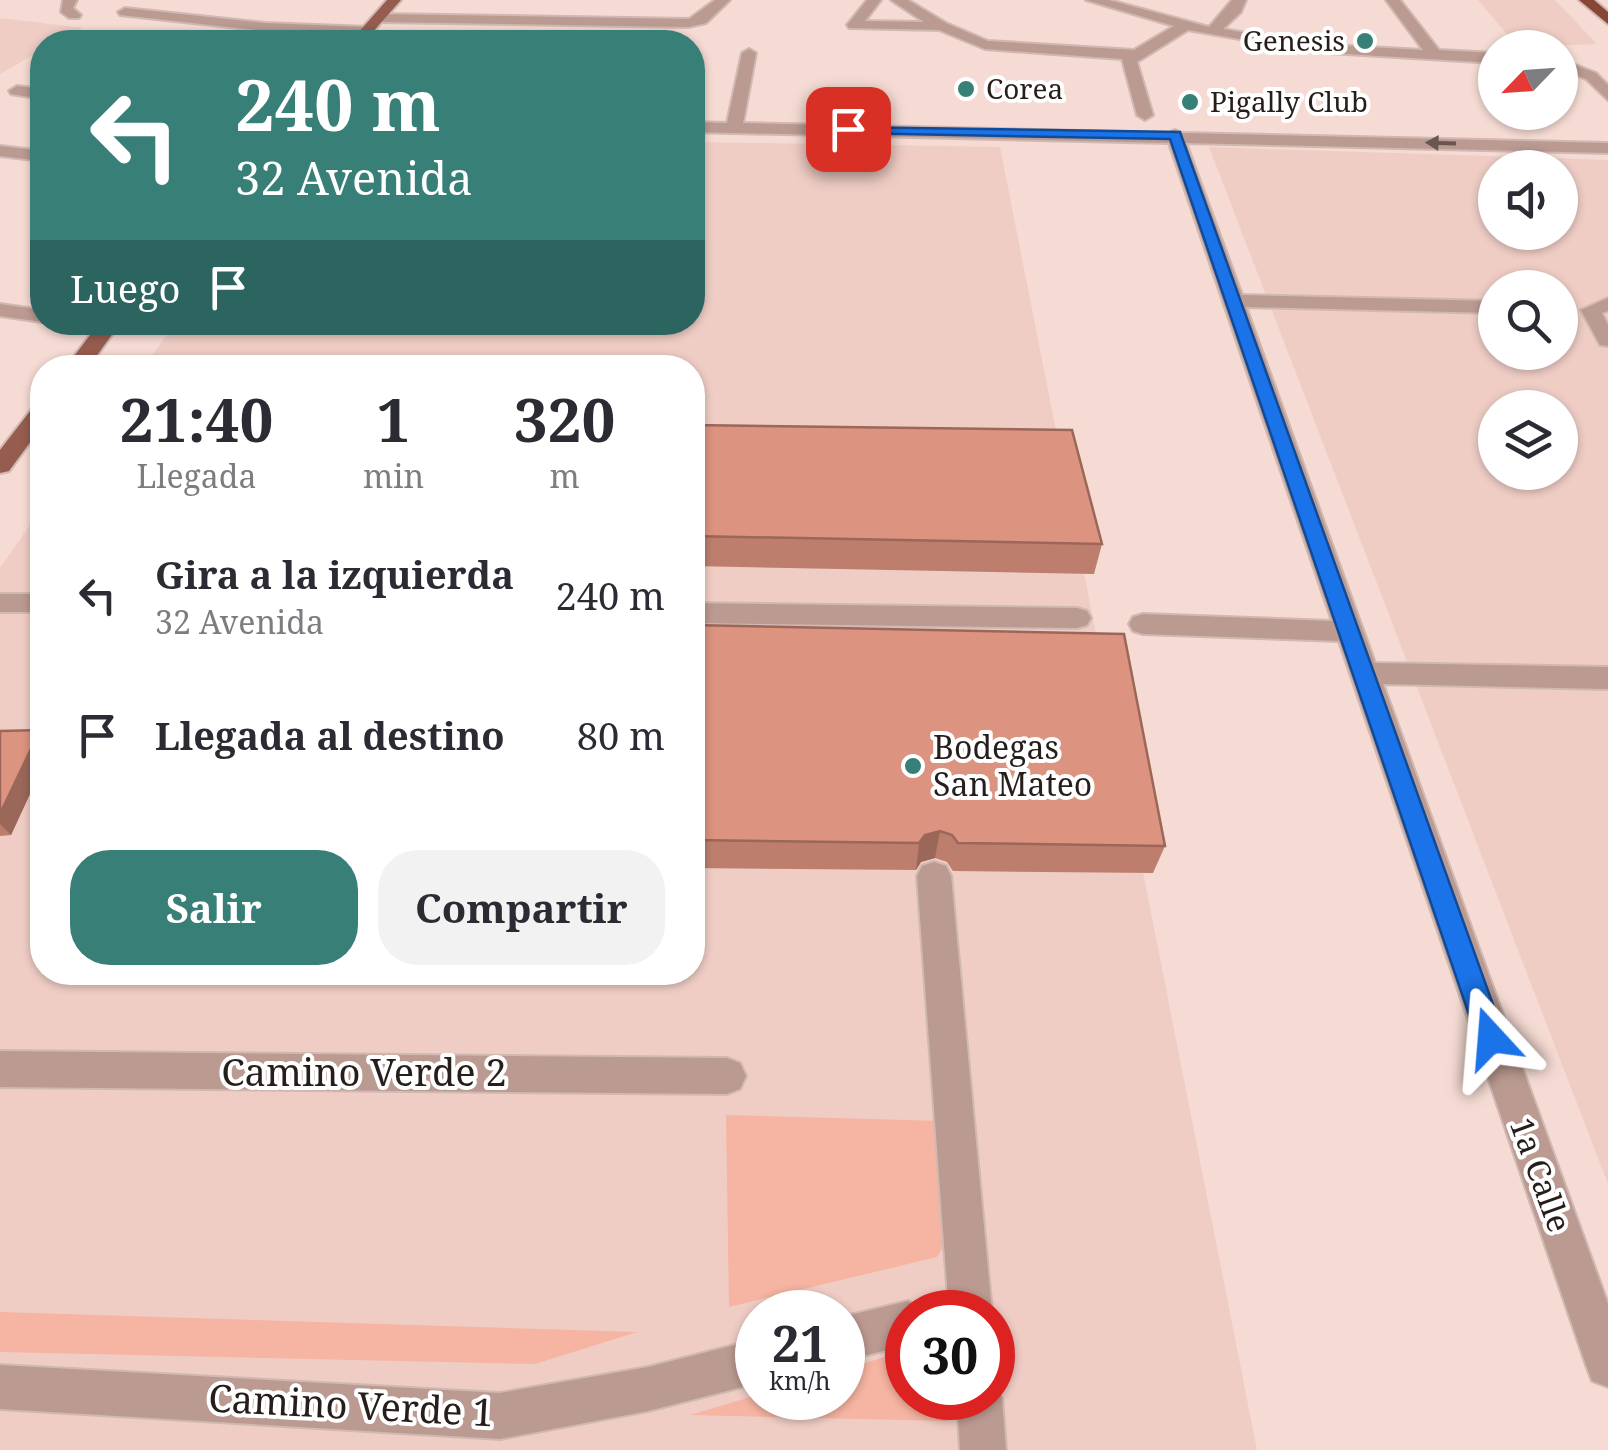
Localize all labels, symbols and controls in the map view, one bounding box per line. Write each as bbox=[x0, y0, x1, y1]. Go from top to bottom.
place label: Genesis bbox=[1243, 21, 1345, 59]
marker: Genesis bbox=[1354, 30, 1376, 52]
north arrow bbox=[1478, 30, 1578, 130]
map controls bbox=[1478, 30, 1578, 490]
text: 240 m bbox=[235, 56, 441, 152]
place label: Corea bbox=[986, 69, 1063, 107]
icon: left bbox=[70, 70, 200, 200]
marker: Corea bbox=[955, 78, 977, 100]
place label: Pigally Club bbox=[1210, 82, 1368, 120]
pin bbox=[806, 87, 891, 172]
marker: Pigally Club bbox=[1179, 91, 1201, 113]
icon: arrive bbox=[821, 102, 876, 157]
one-way arrow bbox=[1424, 134, 1456, 150]
text: 32 Avenida bbox=[235, 147, 473, 208]
button: sound bbox=[1478, 150, 1578, 250]
icon: arrive bbox=[201, 260, 256, 315]
text: Luego bbox=[70, 262, 181, 314]
button: search bbox=[1478, 270, 1578, 370]
text: 21:40 bbox=[120, 378, 273, 460]
text: 1 bbox=[377, 378, 411, 460]
text: 320 bbox=[514, 378, 615, 460]
button: layers bbox=[1478, 390, 1578, 490]
text: Llegada bbox=[137, 454, 256, 497]
text: min bbox=[363, 454, 424, 497]
text: m bbox=[549, 454, 580, 497]
text: Gira a la izquierda bbox=[155, 548, 514, 600]
icon: left bbox=[70, 568, 125, 623]
text: 240 m bbox=[555, 569, 665, 621]
text: 32 Avenida bbox=[155, 600, 324, 643]
icon: arrive bbox=[70, 708, 125, 763]
text: Llegada al destino bbox=[155, 709, 505, 761]
text: 80 m bbox=[577, 709, 665, 761]
place label: Bodegas San Mateo bbox=[933, 725, 1092, 805]
marker: Bodegas San Mateo bbox=[902, 755, 924, 777]
button: Salir bbox=[70, 850, 358, 965]
button: Compartir bbox=[378, 850, 665, 965]
position arrow bbox=[1439, 986, 1543, 1090]
street label: Camino Verde 2 bbox=[221, 1045, 507, 1097]
street label: 1a Calle bbox=[1501, 1111, 1582, 1238]
speed limit sign: 30 bbox=[885, 1290, 1015, 1420]
text: 21 bbox=[772, 1309, 828, 1377]
text: km/h bbox=[769, 1363, 831, 1397]
street label: Camino Verde 1 bbox=[207, 1371, 495, 1437]

